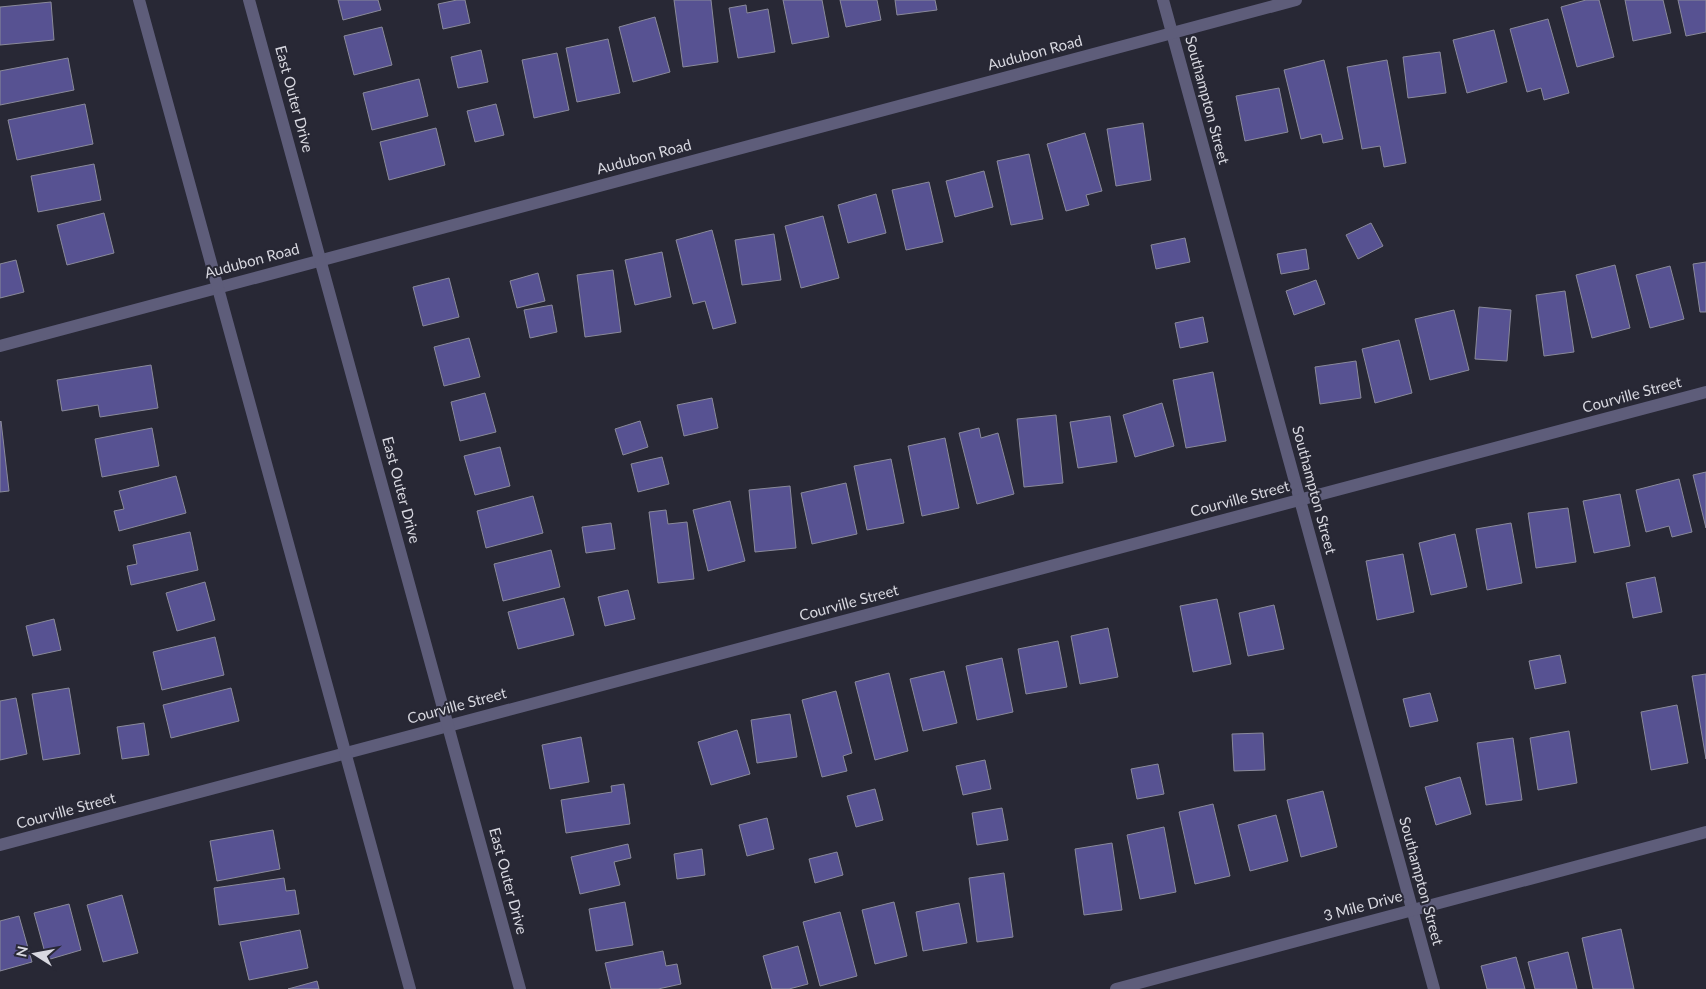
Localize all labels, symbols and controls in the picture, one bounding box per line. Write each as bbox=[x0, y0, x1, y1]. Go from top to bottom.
street label: Audubon Road bbox=[985, 31, 1084, 73]
street label: Southampton Street bbox=[1182, 33, 1234, 167]
street label: East Outer Drive bbox=[272, 43, 318, 154]
street label: Audubon Road bbox=[594, 135, 693, 177]
street label: Audubon Road bbox=[202, 239, 301, 281]
street label: Courville Street bbox=[1580, 372, 1684, 416]
street label: Southampton Street bbox=[1289, 423, 1341, 557]
street label: East Outer Drive bbox=[379, 434, 425, 545]
street label: Courville Street bbox=[1188, 476, 1292, 520]
street label: Courville Street bbox=[797, 580, 901, 624]
street label: Courville Street bbox=[405, 683, 509, 727]
street label: Courville Street bbox=[14, 788, 118, 832]
street label: Southampton Street bbox=[1396, 814, 1448, 948]
street label: East Outer Drive bbox=[486, 825, 532, 936]
street label: 3 Mile Drive bbox=[1321, 886, 1404, 924]
north arrow bbox=[10, 929, 60, 979]
text: N bbox=[12, 945, 31, 958]

